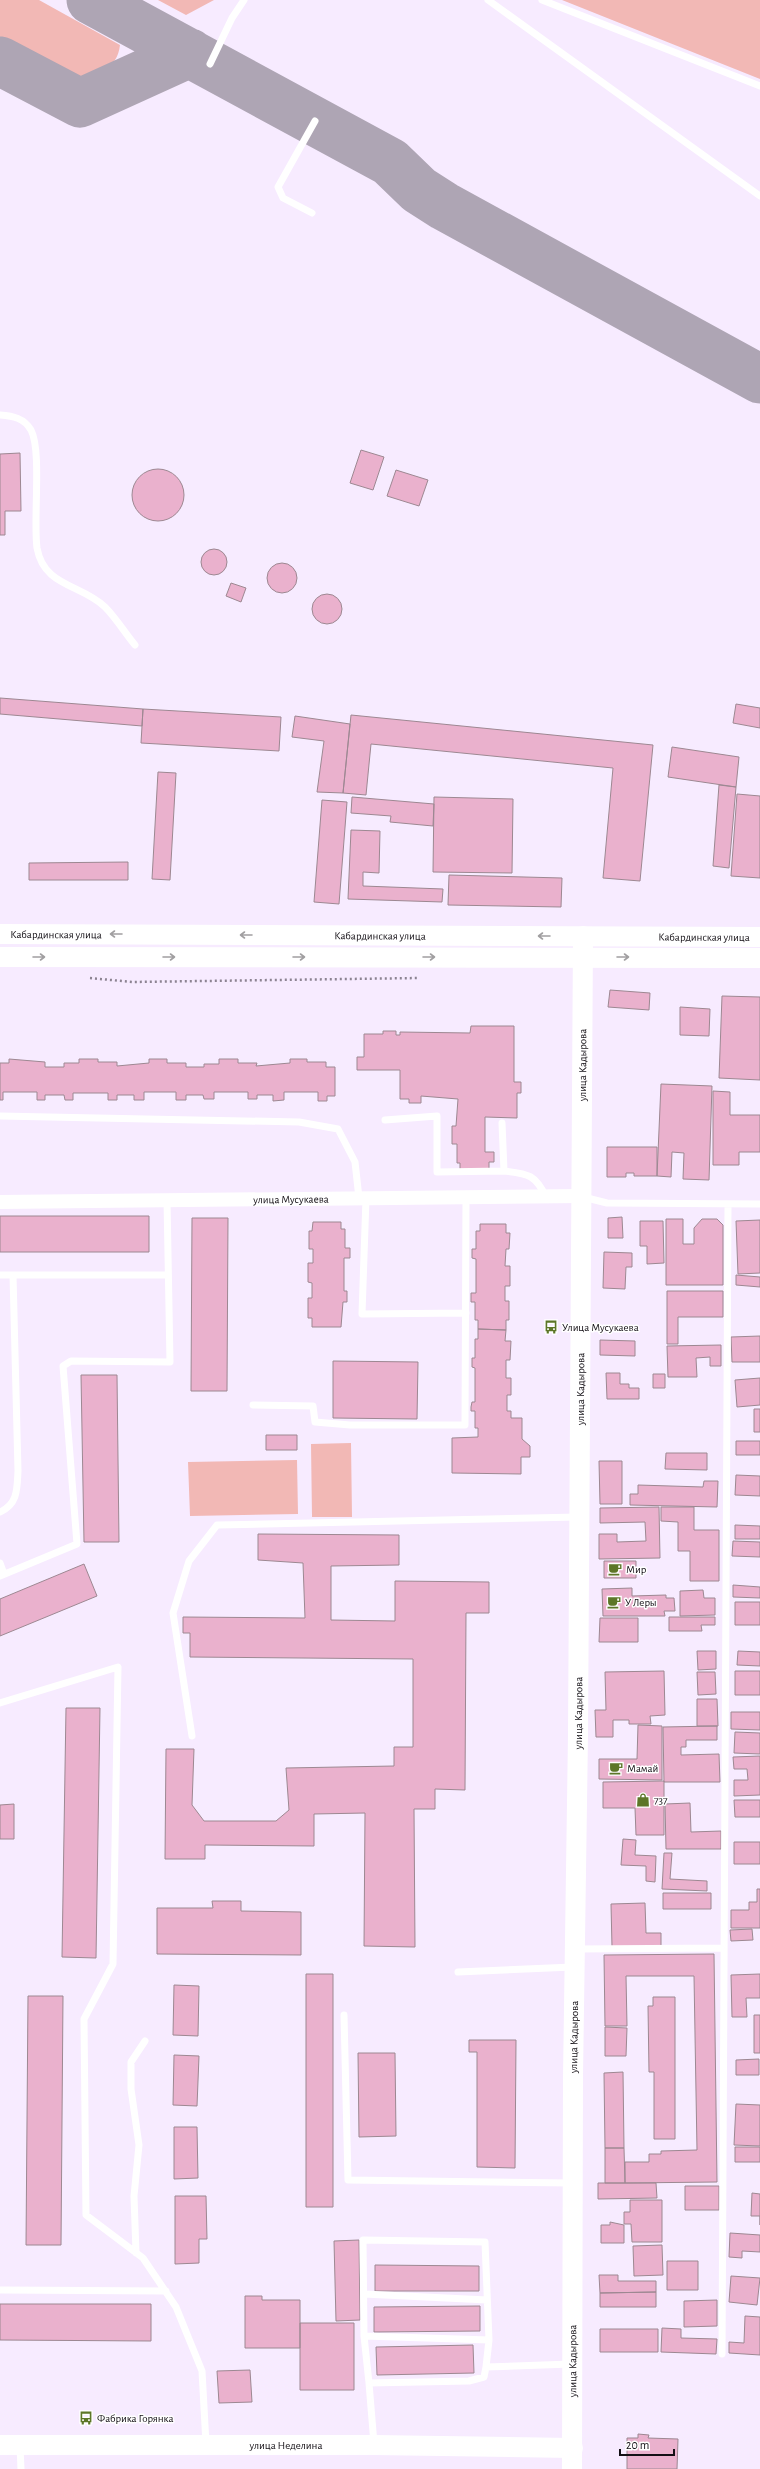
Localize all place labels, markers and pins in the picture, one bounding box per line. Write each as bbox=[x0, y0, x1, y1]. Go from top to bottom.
bus stop icon: Улица Мусукаева bbox=[543, 1319, 559, 1335]
place label: Улица Мусукаева bbox=[562, 1322, 639, 1333]
cafe icon: Мир bbox=[607, 1561, 623, 1577]
place label: Мир bbox=[626, 1564, 647, 1575]
cafe icon: У Леры bbox=[606, 1594, 622, 1610]
place label: У Леры bbox=[625, 1597, 657, 1608]
cafe icon: Мамай bbox=[608, 1760, 624, 1776]
place label: Мамай bbox=[627, 1763, 658, 1774]
shop icon: 737 bbox=[635, 1792, 651, 1808]
place label: 737 bbox=[654, 1795, 668, 1806]
bus stop icon: Фабрика Горянка bbox=[78, 2410, 94, 2426]
place label: Фабрика Горянка bbox=[97, 2413, 173, 2424]

